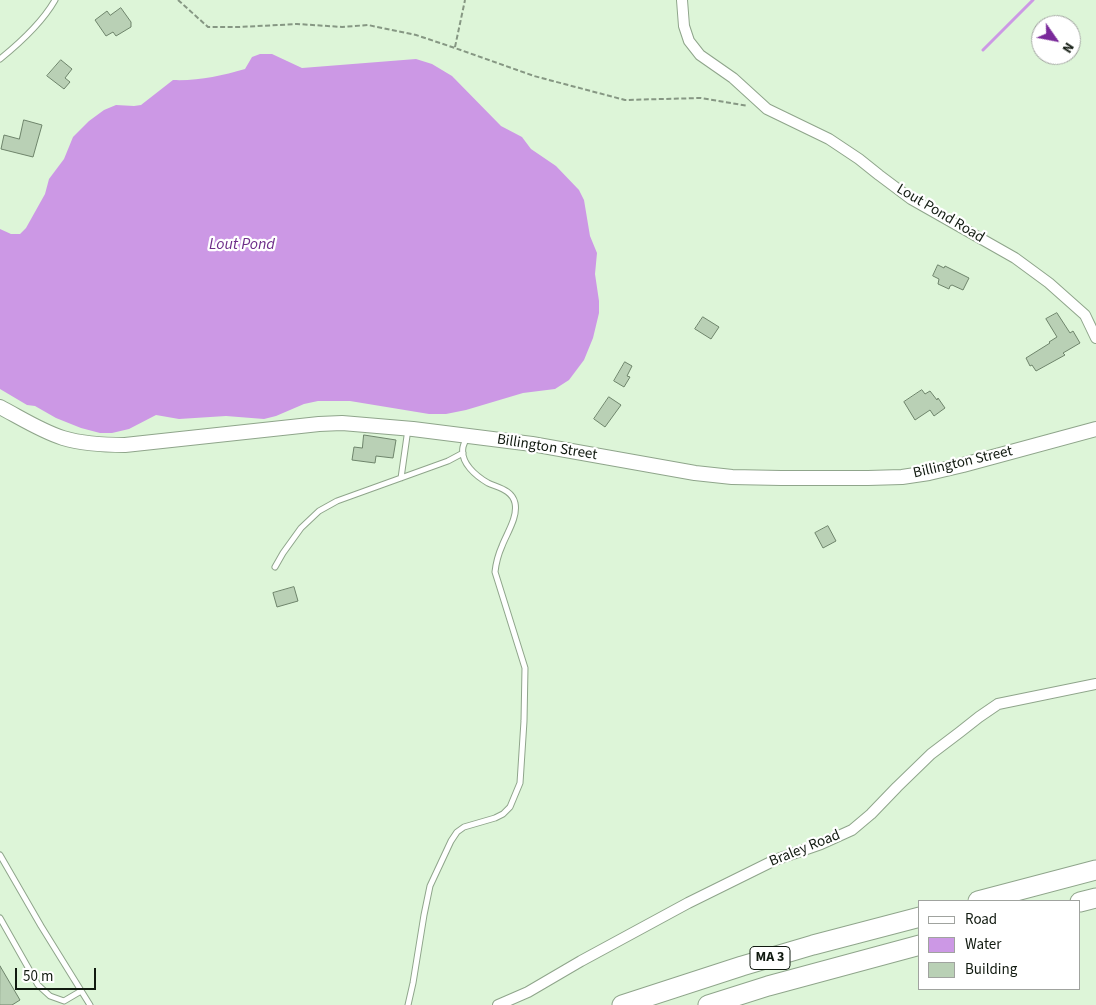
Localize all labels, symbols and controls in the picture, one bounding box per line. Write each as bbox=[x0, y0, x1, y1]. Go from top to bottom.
north arrow bbox=[1031, 15, 1081, 65]
text: N bbox=[1057, 38, 1079, 57]
street label: Lout Pond Road bbox=[893, 181, 987, 247]
water label: Lout Pond bbox=[209, 235, 275, 255]
street label: Billington Street bbox=[496, 431, 598, 465]
street label: Billington Street bbox=[912, 443, 1014, 483]
street label: Braley Road bbox=[767, 827, 843, 871]
legend bbox=[918, 900, 1081, 990]
text: Road bbox=[965, 909, 997, 930]
text: Water bbox=[965, 934, 1001, 955]
road number: MA 3 bbox=[750, 946, 790, 970]
scale bar bbox=[18, 958, 99, 990]
text: Building bbox=[965, 959, 1017, 980]
text: 50 m bbox=[23, 966, 53, 987]

